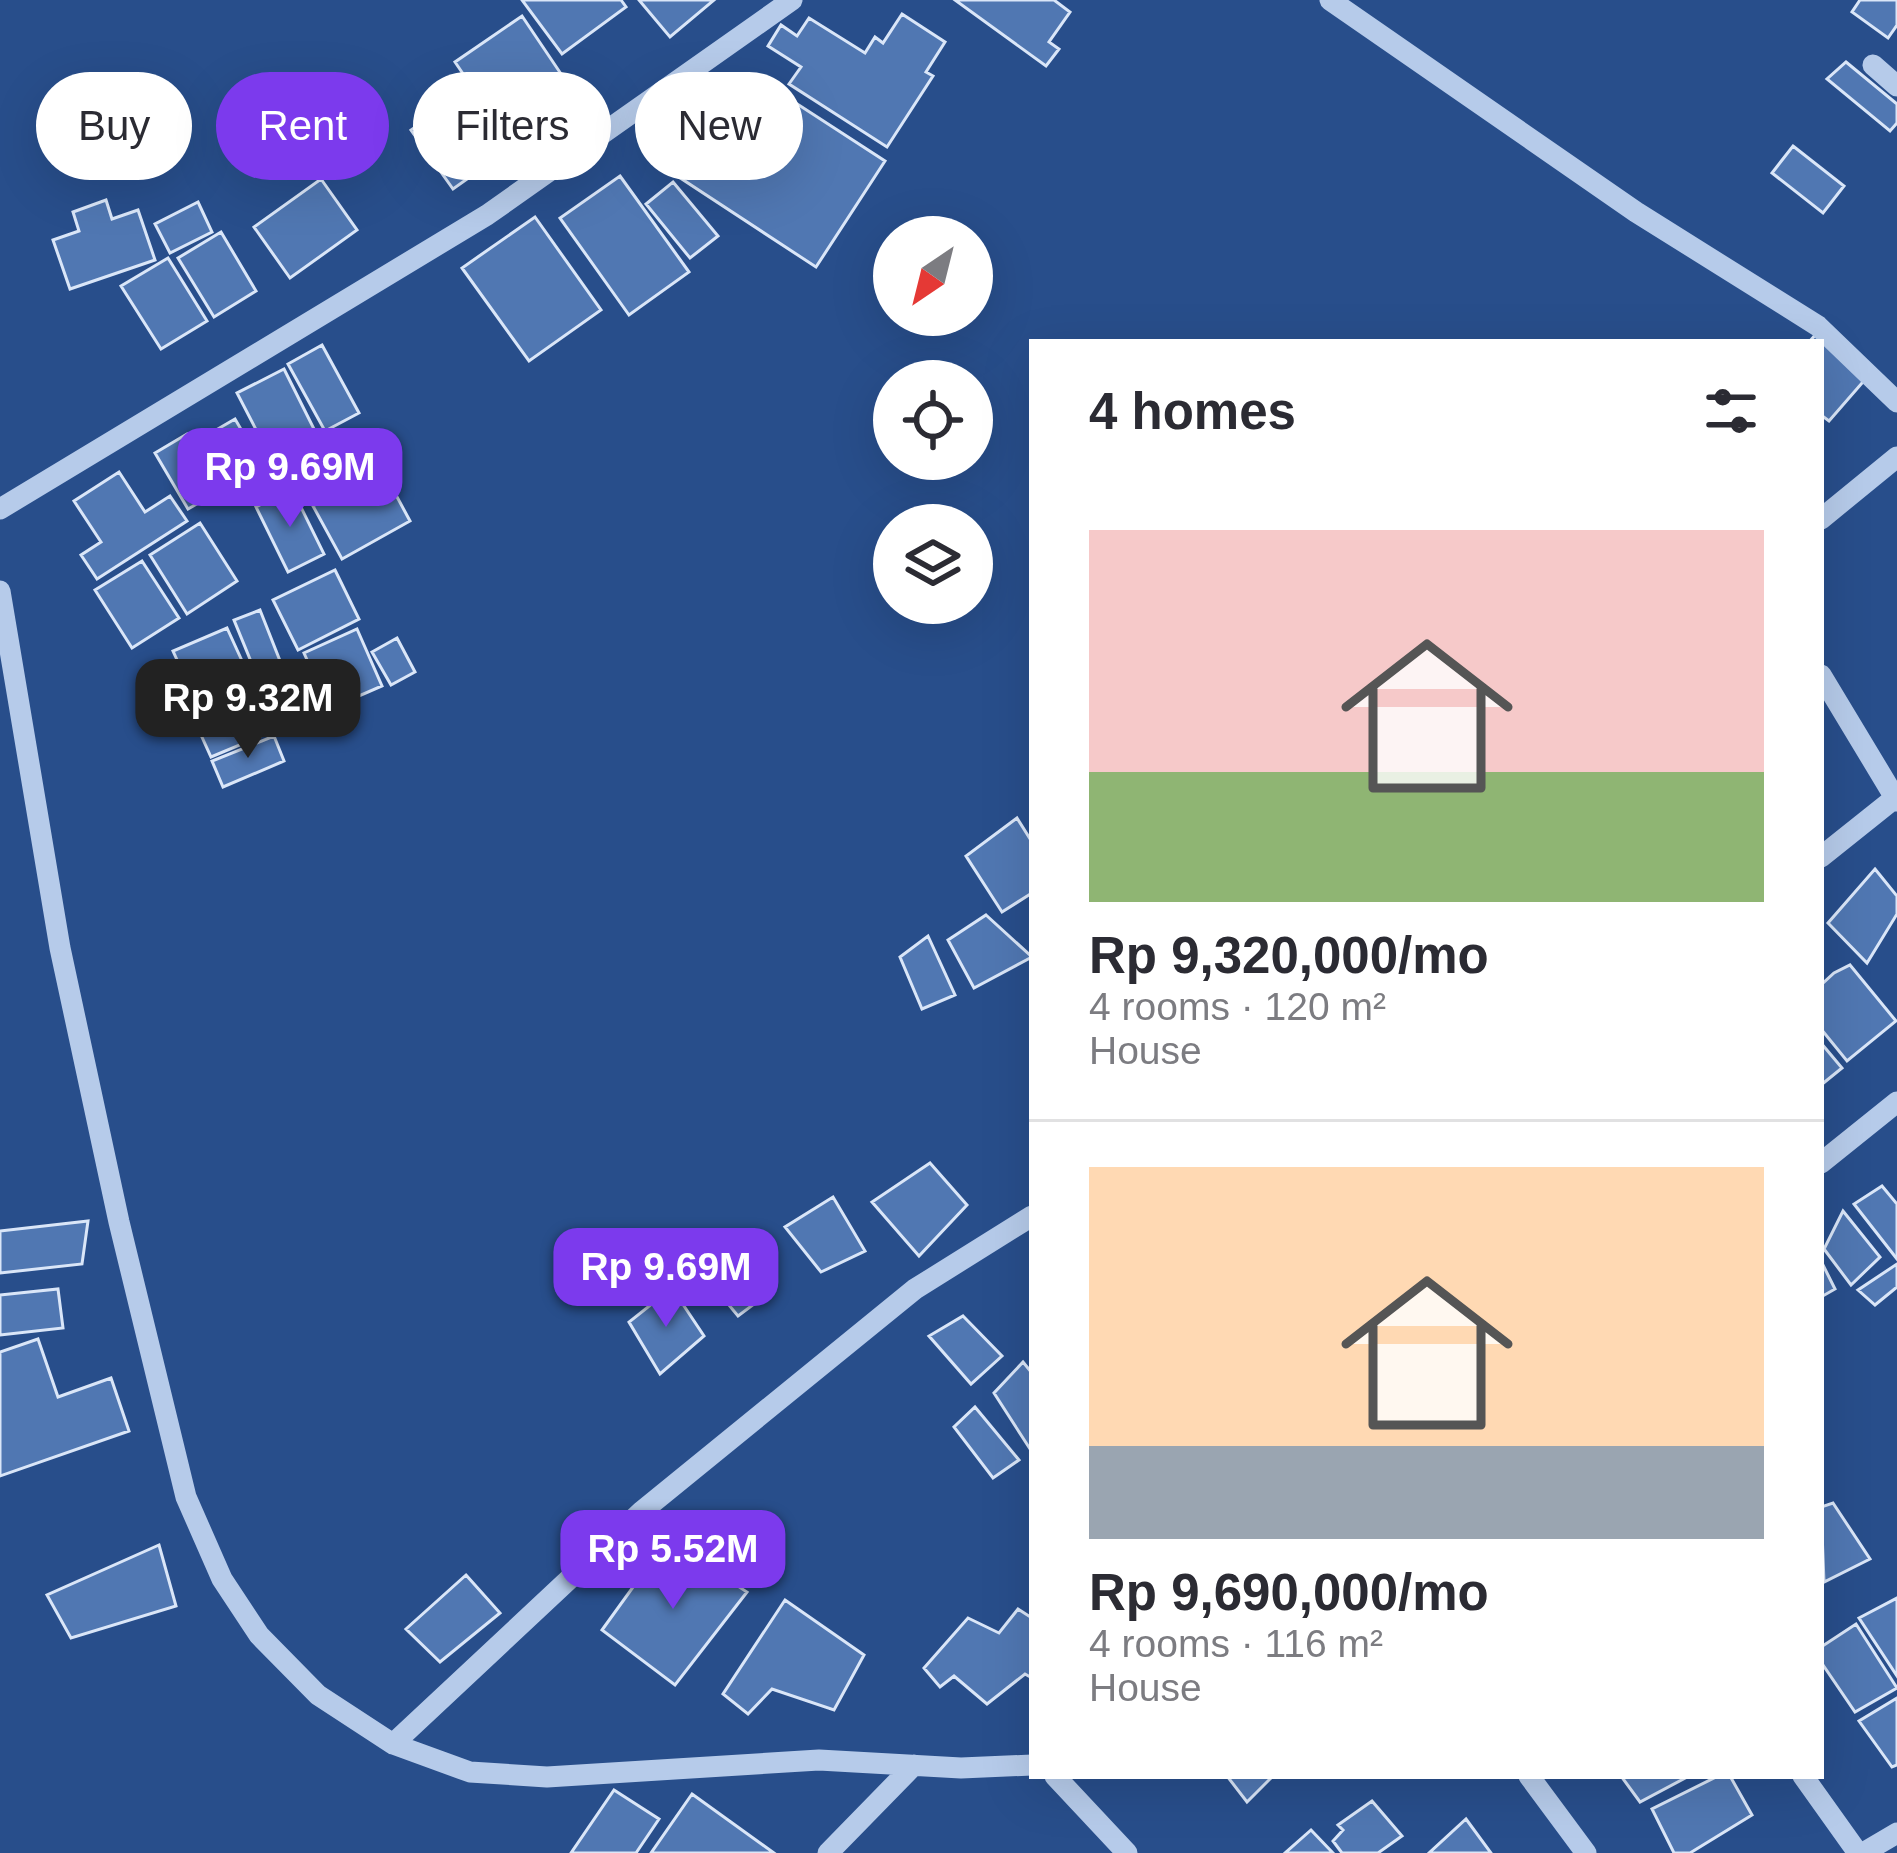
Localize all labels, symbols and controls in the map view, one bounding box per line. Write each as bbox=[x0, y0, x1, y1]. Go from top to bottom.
chip: Buy bbox=[36, 72, 192, 180]
chip: Rent bbox=[216, 72, 389, 180]
chip: Filters bbox=[413, 72, 611, 180]
chip: New bbox=[635, 72, 803, 180]
north arrow bbox=[873, 216, 993, 336]
map controls bbox=[873, 216, 993, 624]
button: locate bbox=[873, 360, 993, 480]
icon: filters bbox=[1698, 378, 1764, 444]
text: 4 homes bbox=[1089, 383, 1296, 440]
pin: Rp 9.69M bbox=[166, 428, 414, 530]
text: Rp 9.69M bbox=[204, 445, 376, 488]
button: layers bbox=[873, 504, 993, 624]
icon: home bbox=[1319, 608, 1535, 824]
pin: Rp 9.32M bbox=[124, 659, 372, 761]
text: Rp 9.32M bbox=[162, 676, 334, 719]
text: Rp 9,320,000/mo bbox=[1089, 927, 1489, 984]
text: 4 rooms · 120 m² bbox=[1089, 985, 1386, 1028]
text: House bbox=[1089, 1029, 1202, 1072]
pin: Rp 9.69M bbox=[542, 1228, 790, 1330]
text: Rp 9.69M bbox=[580, 1245, 752, 1288]
icon: home bbox=[1319, 1245, 1535, 1461]
pin: Rp 5.52M bbox=[549, 1510, 797, 1612]
text: Rp 5.52M bbox=[587, 1527, 759, 1570]
text: Rp 9,690,000/mo bbox=[1089, 1564, 1489, 1621]
text: 4 rooms · 116 m² bbox=[1089, 1622, 1383, 1665]
text: House bbox=[1089, 1666, 1202, 1709]

